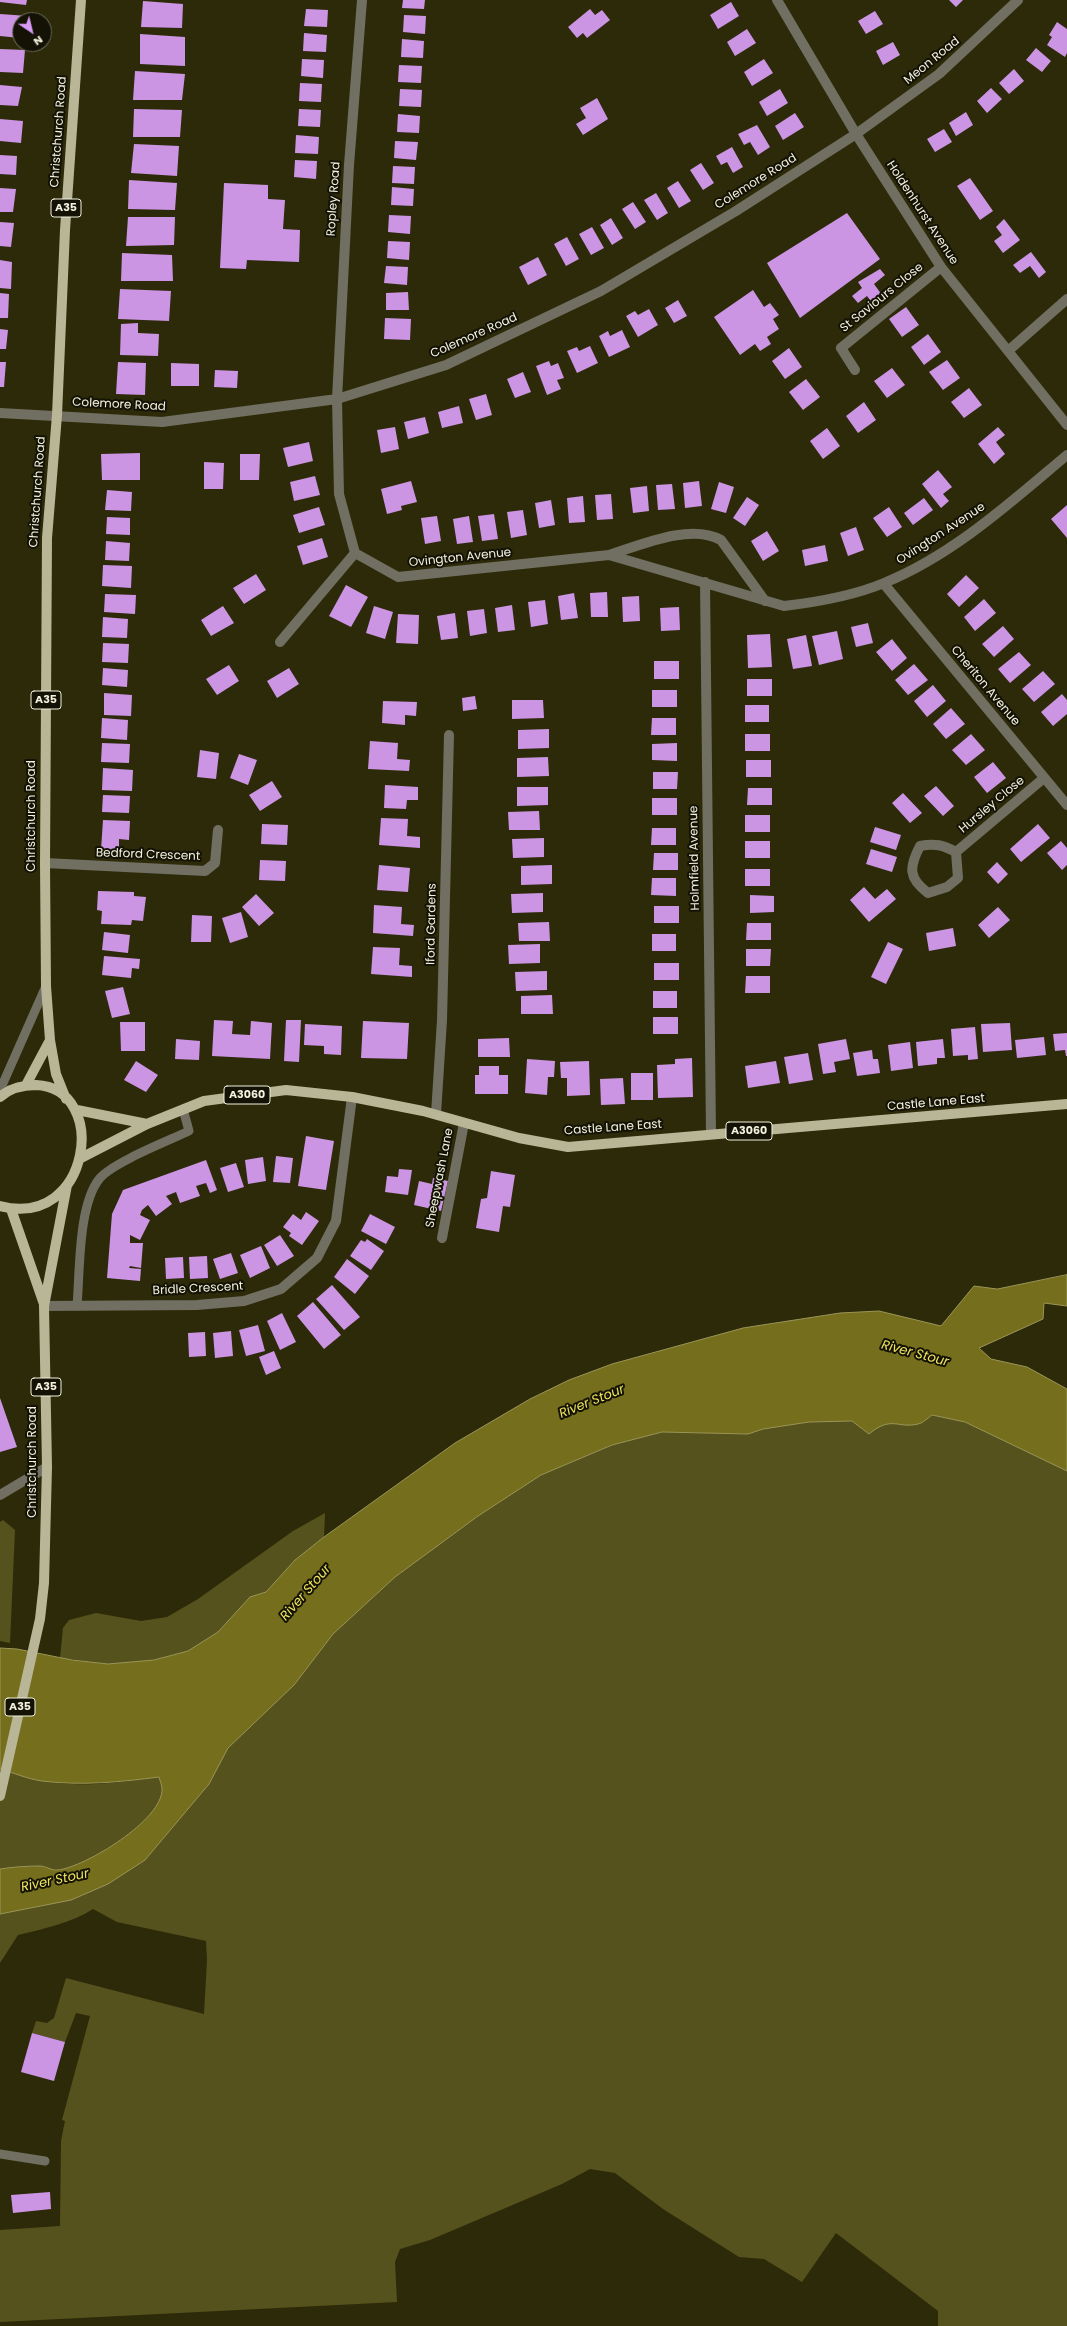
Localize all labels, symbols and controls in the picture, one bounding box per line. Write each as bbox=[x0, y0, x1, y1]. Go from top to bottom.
north arrow bbox=[12, 12, 52, 52]
text: N bbox=[30, 32, 46, 50]
street label: Meon Road bbox=[901, 34, 963, 88]
street label: Christchurch Road bbox=[48, 76, 70, 188]
street label: Colemore Road bbox=[712, 151, 800, 213]
street label: Holdenhurst Avenue bbox=[883, 158, 961, 268]
street label: Ropley Road bbox=[324, 161, 344, 237]
road number: A35 bbox=[51, 199, 81, 217]
street label: St Saviours Close bbox=[838, 260, 926, 336]
street label: Colemore Road bbox=[428, 310, 520, 362]
street label: Colemore Road bbox=[72, 395, 166, 415]
street label: Christchurch Road bbox=[27, 436, 49, 548]
street label: Ovington Avenue bbox=[894, 500, 988, 568]
street label: Ovington Avenue bbox=[408, 545, 512, 571]
street label: Cheriton Avenue bbox=[947, 643, 1023, 729]
road number: A35 bbox=[31, 691, 61, 709]
street label: Christchurch Road bbox=[25, 760, 39, 872]
street label: Hursley Close bbox=[956, 774, 1028, 836]
street label: Holmfield Avenue bbox=[687, 805, 703, 911]
street label: Bedford Crescent bbox=[96, 846, 200, 864]
street label: Iford Gardens bbox=[424, 883, 440, 965]
road number: A3060 bbox=[224, 1086, 270, 1104]
street label: Castle Lane East bbox=[886, 1092, 986, 1114]
street label: Castle Lane East bbox=[564, 1117, 662, 1139]
road number: A3060 bbox=[726, 1122, 772, 1140]
street label: Sheepwash Lane bbox=[423, 1127, 457, 1229]
street label: Bridle Crescent bbox=[152, 1279, 244, 1299]
water label: River Stour bbox=[880, 1338, 950, 1370]
road number: A35 bbox=[31, 1378, 61, 1396]
water label: River Stour bbox=[557, 1382, 627, 1422]
street label: Christchurch Road bbox=[26, 1406, 40, 1518]
water label: River Stour bbox=[277, 1562, 335, 1624]
road number: A35 bbox=[5, 1698, 35, 1716]
water label: River Stour bbox=[20, 1866, 90, 1896]

